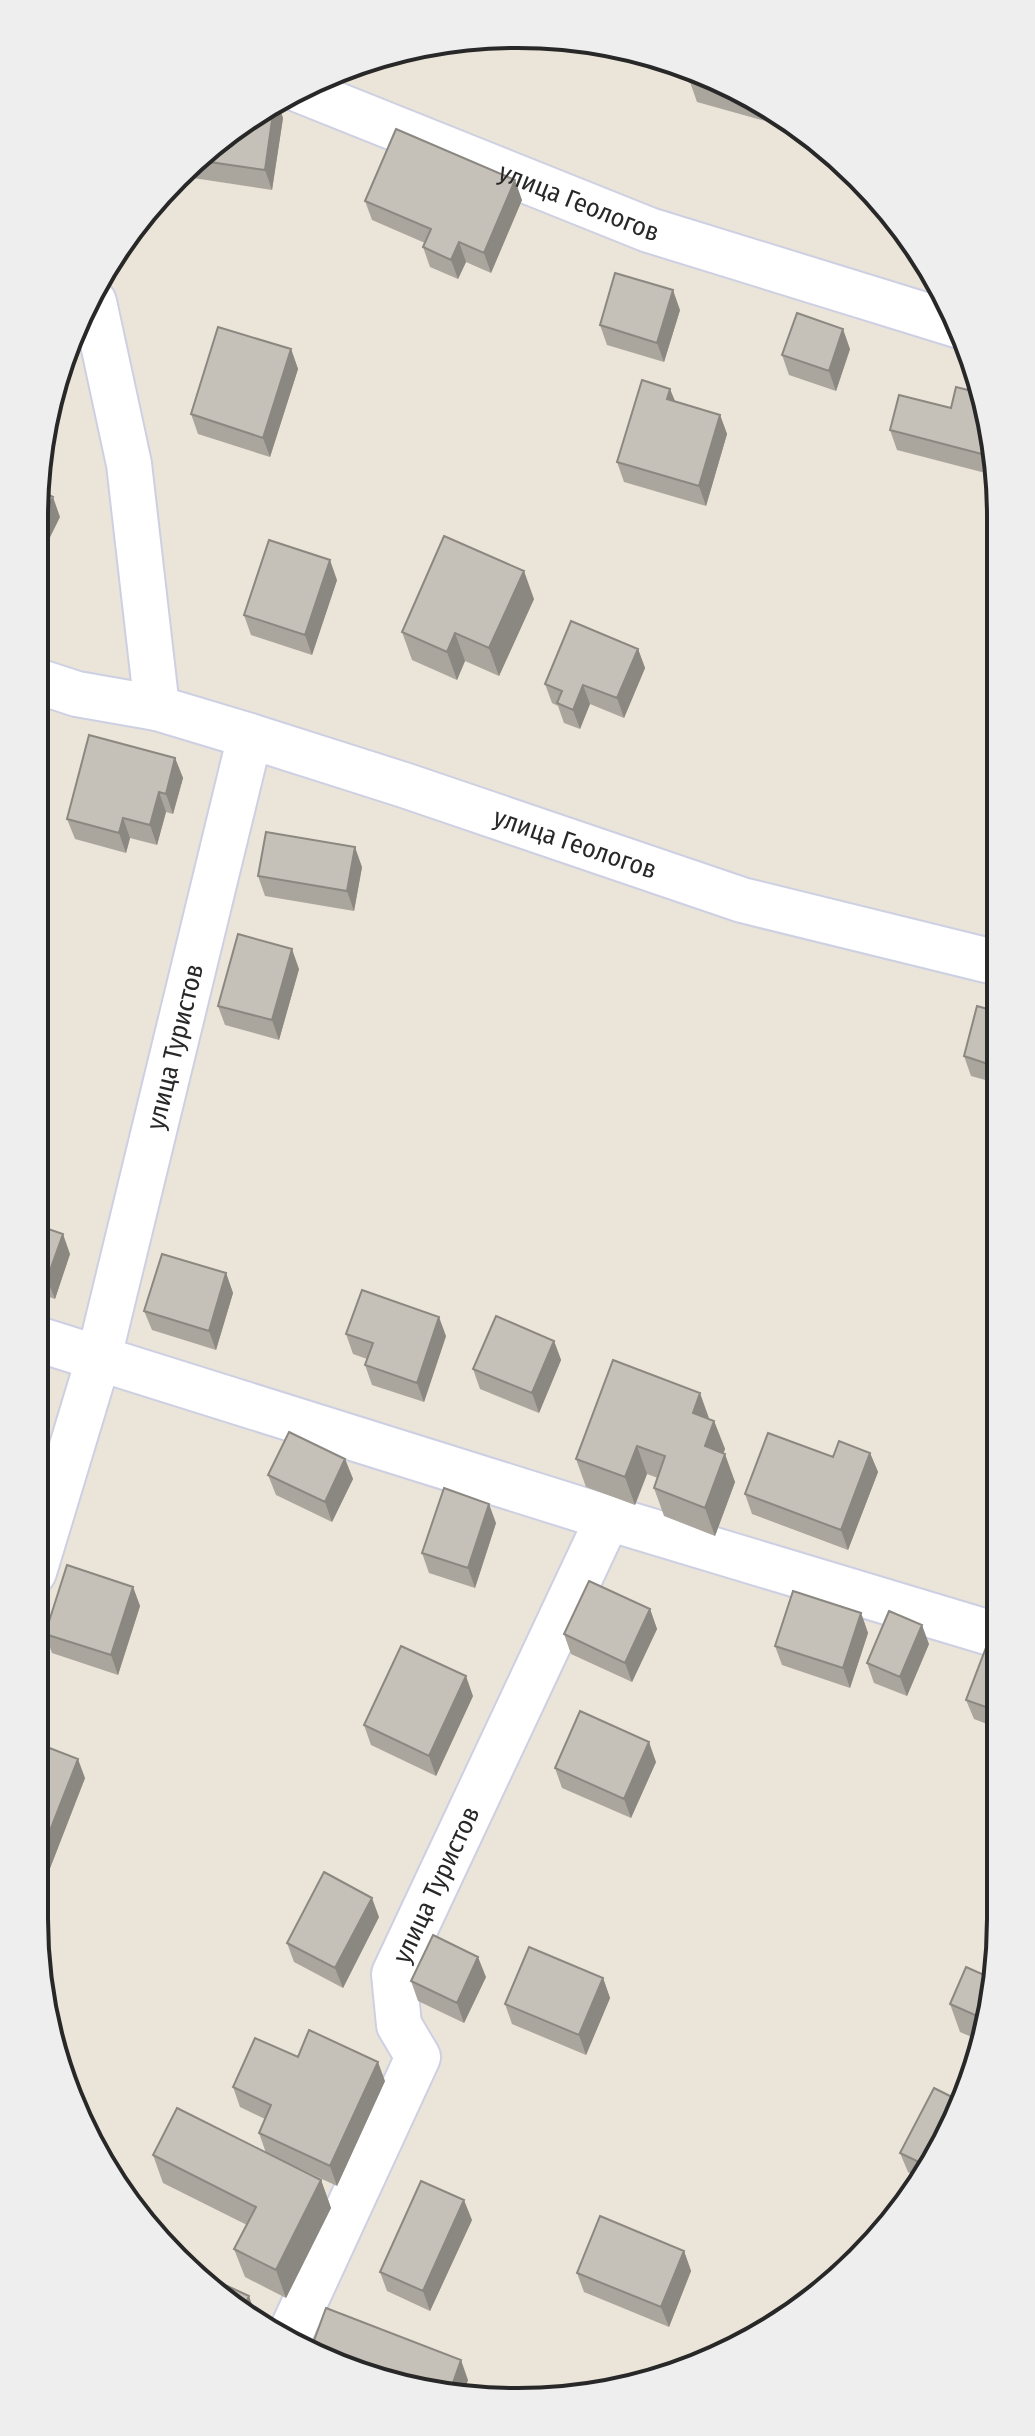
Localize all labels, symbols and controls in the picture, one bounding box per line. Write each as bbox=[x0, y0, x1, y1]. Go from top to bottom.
street label: улица Геологов bbox=[494, 156, 663, 248]
street label: улица Геологов bbox=[489, 802, 661, 886]
street label: улица Туристов bbox=[140, 961, 210, 1133]
street label: улица Туристов bbox=[386, 1801, 486, 1968]

